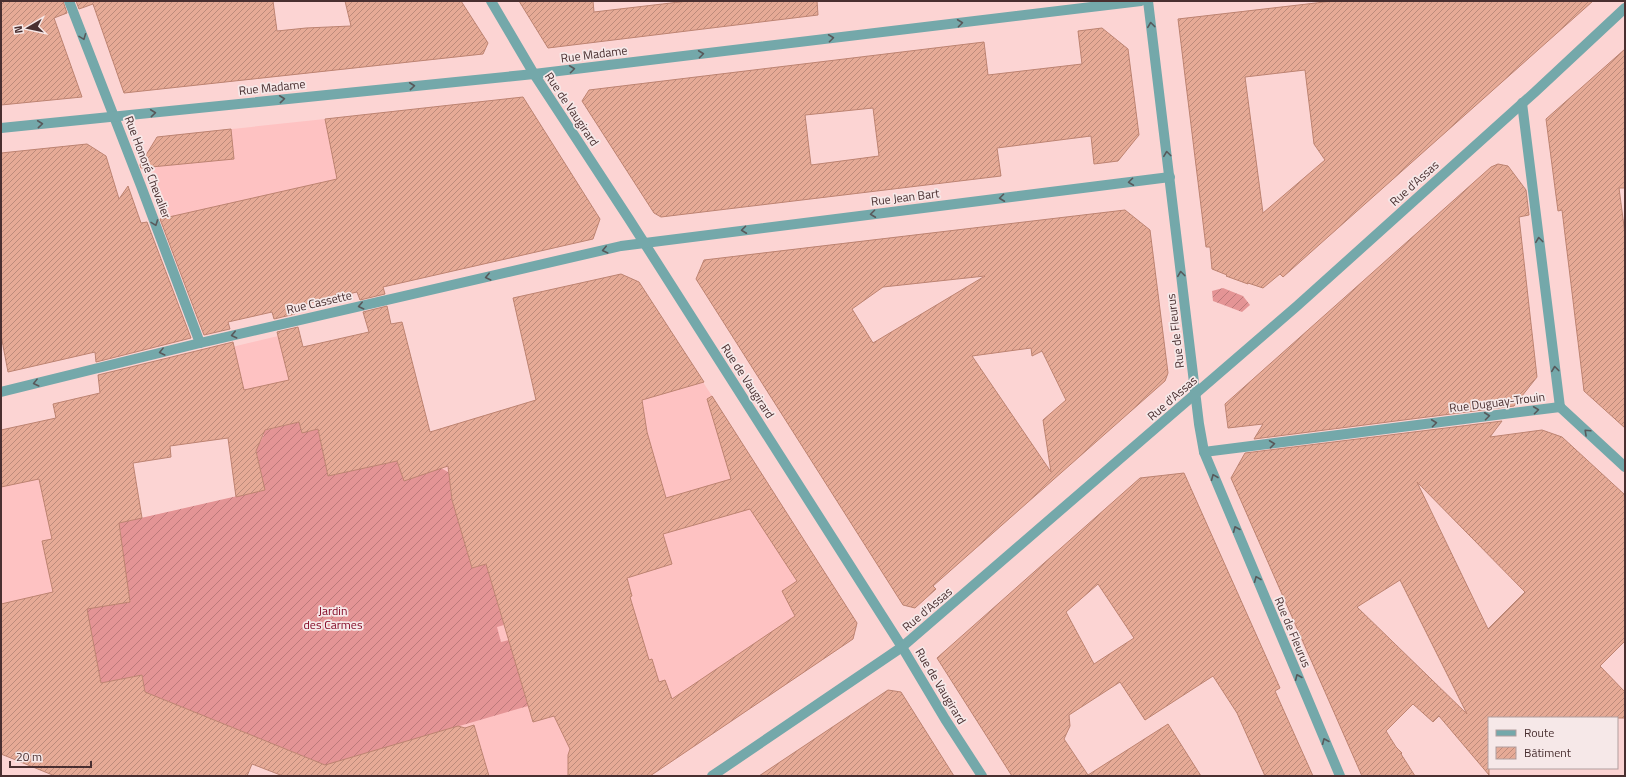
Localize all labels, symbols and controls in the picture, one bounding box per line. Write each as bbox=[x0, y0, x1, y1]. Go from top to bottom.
north arrow bbox=[8, 8, 48, 48]
one-way arrow bbox=[957, 18, 963, 27]
one-way arrow bbox=[1147, 21, 1156, 28]
text: N bbox=[10, 25, 27, 35]
one-way arrow bbox=[79, 34, 87, 41]
one-way arrow bbox=[827, 34, 834, 43]
street label: Rue Madame bbox=[560, 40, 628, 68]
one-way arrow bbox=[698, 50, 705, 59]
one-way arrow bbox=[569, 65, 575, 74]
street label: Rue de Vaugirard bbox=[540, 68, 604, 150]
street label: Rue Madame bbox=[238, 74, 306, 100]
one-way arrow bbox=[409, 82, 415, 91]
one-way arrow bbox=[279, 95, 285, 104]
one-way arrow bbox=[150, 108, 156, 117]
street label: Rue Honoré Chevalier bbox=[120, 113, 176, 221]
one-way arrow bbox=[37, 120, 43, 129]
one-way arrow bbox=[1163, 151, 1172, 157]
street label: Rue d'Assas bbox=[1385, 155, 1443, 210]
one-way arrow bbox=[1128, 177, 1134, 186]
street label: Rue Jean Bart bbox=[870, 183, 941, 211]
one-way arrow bbox=[999, 193, 1005, 202]
one-way arrow bbox=[870, 209, 876, 218]
one-way arrow bbox=[150, 219, 158, 226]
one-way arrow bbox=[741, 225, 747, 234]
one-way arrow bbox=[1535, 237, 1544, 243]
one-way arrow bbox=[602, 245, 609, 253]
one-way arrow bbox=[1177, 271, 1186, 277]
one-way arrow bbox=[484, 272, 491, 281]
street label: Rue Cassette bbox=[284, 285, 354, 319]
street label: Rue de Fleurus bbox=[1161, 292, 1189, 369]
one-way arrow bbox=[358, 302, 364, 310]
one-way arrow bbox=[231, 331, 237, 339]
street label: Rue de Vaugirard bbox=[717, 340, 779, 422]
one-way arrow bbox=[159, 348, 165, 356]
one-way arrow bbox=[1551, 366, 1560, 372]
street label: Rue d'Assas bbox=[1143, 371, 1201, 425]
one-way arrow bbox=[33, 378, 40, 387]
street label: Rue Duguay-Trouin bbox=[1448, 387, 1546, 417]
one-way arrow bbox=[1533, 406, 1539, 415]
one-way arrow bbox=[1484, 412, 1490, 421]
one-way arrow bbox=[1430, 419, 1437, 428]
one-way arrow bbox=[1584, 429, 1592, 436]
one-way arrow bbox=[1269, 439, 1275, 448]
one-way arrow bbox=[1211, 473, 1219, 481]
one-way arrow bbox=[1233, 526, 1241, 533]
one-way arrow bbox=[1254, 576, 1262, 583]
street label: Rue d'Assas bbox=[898, 582, 957, 636]
street label: Rue de Fleurus bbox=[1270, 594, 1317, 671]
park label: Jardin des Carmes bbox=[304, 601, 363, 634]
street label: Rue de Vaugirard bbox=[911, 644, 971, 728]
one-way arrow bbox=[1295, 674, 1303, 681]
legend bbox=[1488, 717, 1618, 769]
text: Route bbox=[1524, 723, 1554, 742]
one-way arrow bbox=[1322, 737, 1330, 744]
scale bar bbox=[10, 743, 91, 769]
text: Bâtiment bbox=[1524, 743, 1572, 762]
text: 20 m bbox=[16, 747, 42, 766]

